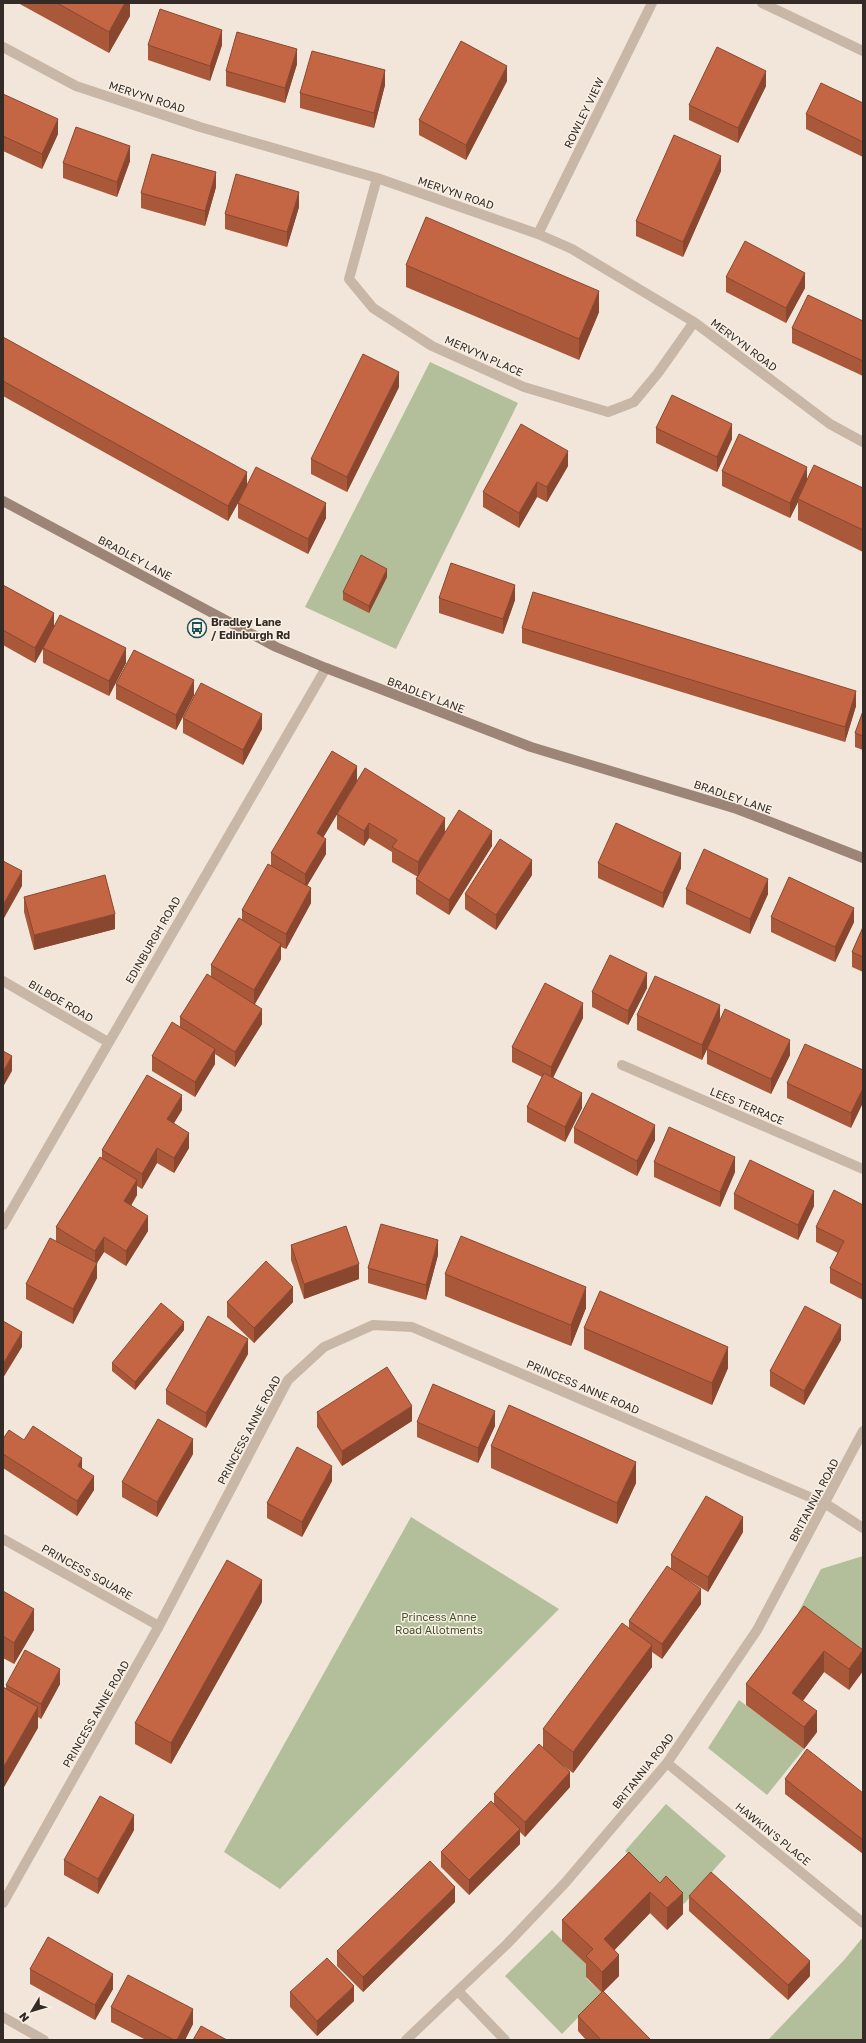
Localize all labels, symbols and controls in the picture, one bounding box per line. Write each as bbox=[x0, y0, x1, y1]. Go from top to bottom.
street label: ROWLEY VIEW bbox=[561, 75, 606, 150]
street label: MERVYN ROAD bbox=[107, 78, 187, 115]
street label: MERVYN ROAD bbox=[416, 173, 496, 212]
street label: MERVYN ROAD bbox=[709, 315, 780, 374]
street label: MERVYN PLACE bbox=[443, 332, 526, 379]
street label: BRADLEY LANE bbox=[96, 533, 175, 583]
place label: Bradley Lane / Edinburgh Rd bbox=[211, 615, 290, 641]
bus stop icon: Bradley Lane / Edinburgh Rd bbox=[186, 617, 208, 639]
street label: BRADLEY LANE bbox=[386, 674, 467, 715]
street label: BRADLEY LANE bbox=[692, 777, 774, 816]
street label: EDINBURGH ROAD bbox=[122, 894, 183, 986]
street label: BILBOE ROAD bbox=[27, 977, 96, 1024]
street label: LEES TERRACE bbox=[708, 1084, 787, 1127]
street label: PRINCESS ANNE ROAD bbox=[525, 1357, 642, 1416]
street label: PRINCESS ANNE ROAD bbox=[214, 1373, 283, 1486]
street label: BRITANNIA ROAD bbox=[786, 1456, 841, 1544]
street label: PRINCESS SQUARE bbox=[39, 1541, 135, 1602]
park label: Princess Anne Road Allotments bbox=[395, 1610, 483, 1636]
street label: PRINCESS ANNE ROAD bbox=[60, 1658, 132, 1770]
street label: BRITANNIA ROAD bbox=[609, 1730, 676, 1811]
street label: HAWKIN'S PLACE bbox=[733, 1799, 814, 1868]
north arrow bbox=[12, 1991, 52, 2031]
text: N bbox=[16, 2010, 31, 2025]

